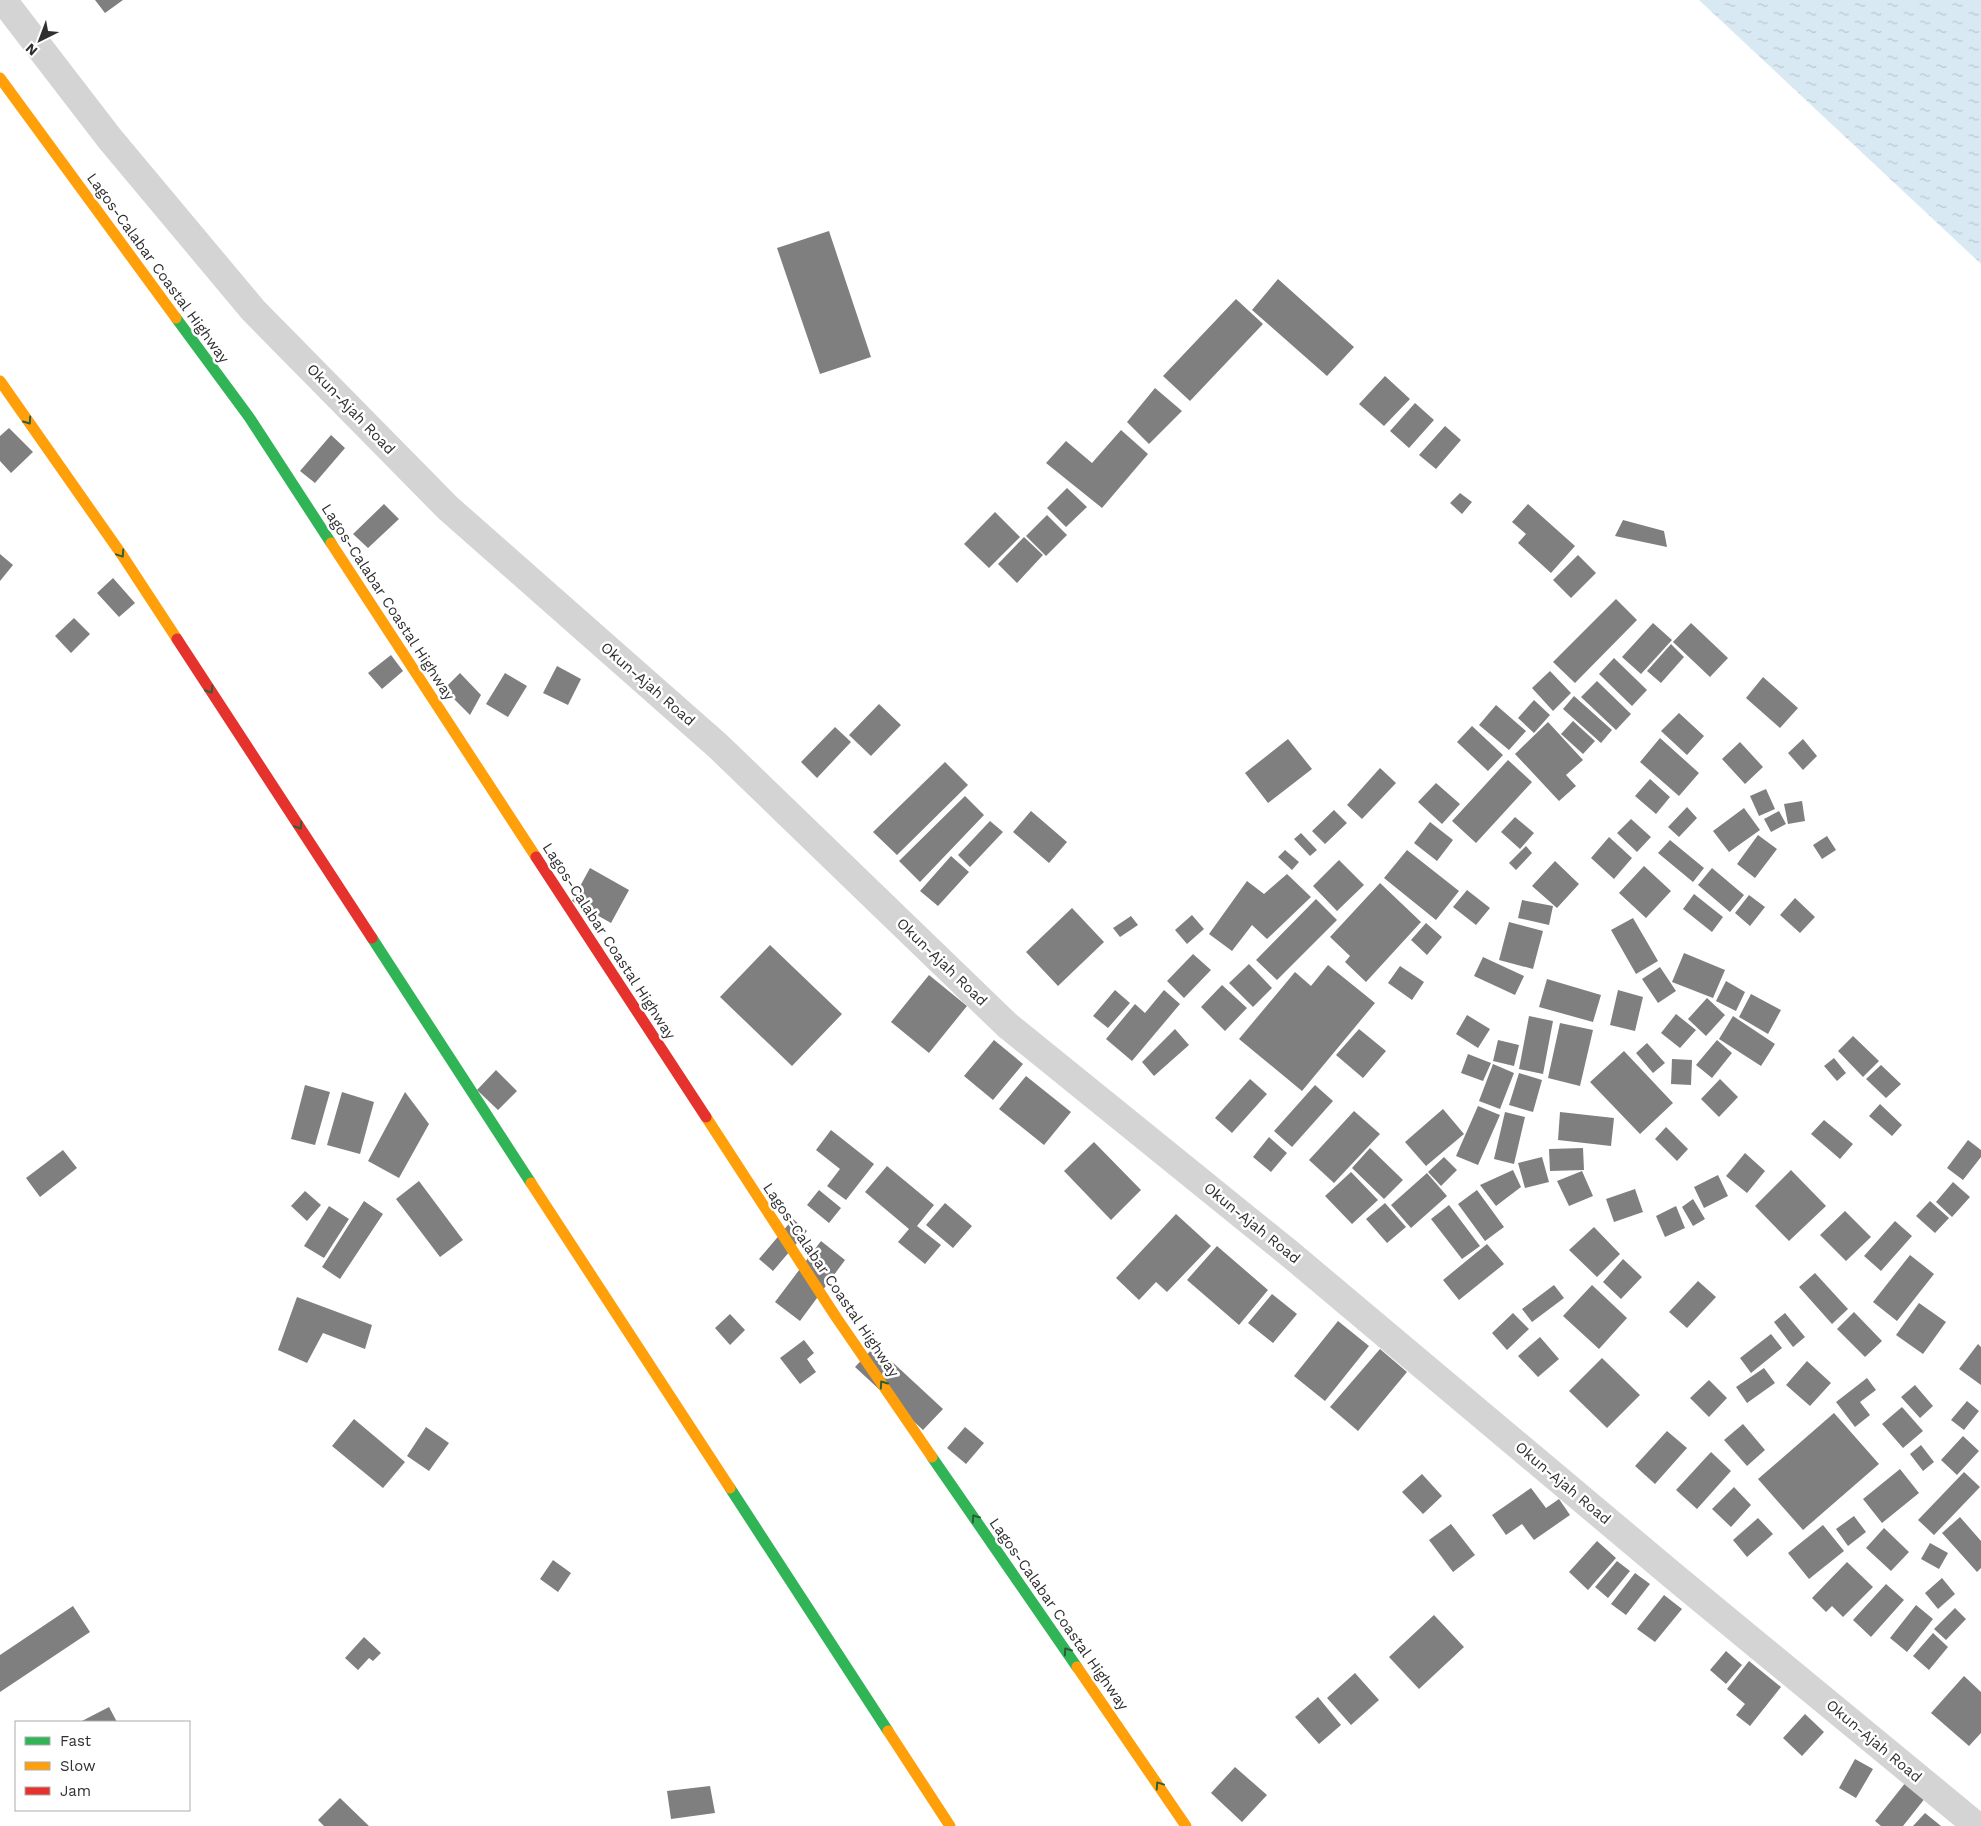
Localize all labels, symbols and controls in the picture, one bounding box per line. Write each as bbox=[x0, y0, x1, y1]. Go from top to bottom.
north arrow bbox=[15, 15, 65, 65]
text: N bbox=[22, 40, 41, 59]
street label: Lagos-Calabar Coastal Highway bbox=[83, 169, 233, 367]
street label: Okun-Ajah Road bbox=[303, 360, 399, 458]
one-way arrow bbox=[22, 415, 31, 425]
street label: Lagos-Calabar Coastal Highway bbox=[318, 500, 458, 704]
one-way arrow bbox=[115, 548, 124, 558]
street label: Okun-Ajah Road bbox=[597, 638, 699, 730]
one-way arrow bbox=[204, 685, 213, 694]
one-way arrow bbox=[293, 821, 302, 830]
street label: Lagos-Calabar Coastal Highway bbox=[539, 839, 679, 1043]
street label: Okun-Ajah Road bbox=[893, 914, 991, 1010]
street label: Lagos-Calabar Coastal Highway bbox=[759, 1179, 903, 1381]
street label: Okun-Ajah Road bbox=[1200, 1179, 1304, 1267]
one-way arrow bbox=[880, 1380, 889, 1390]
street label: Okun-Ajah Road bbox=[1512, 1438, 1614, 1528]
one-way arrow bbox=[972, 1514, 981, 1523]
street label: Lagos-Calabar Coastal Highway bbox=[985, 1514, 1133, 1714]
one-way arrow bbox=[1064, 1648, 1073, 1657]
street label: Okun-Ajah Road bbox=[1823, 1696, 1925, 1786]
legend bbox=[15, 1721, 190, 1811]
text: Fast bbox=[60, 1732, 92, 1750]
text: Slow bbox=[60, 1757, 96, 1775]
text: Jam bbox=[60, 1782, 91, 1800]
one-way arrow bbox=[1156, 1782, 1165, 1791]

